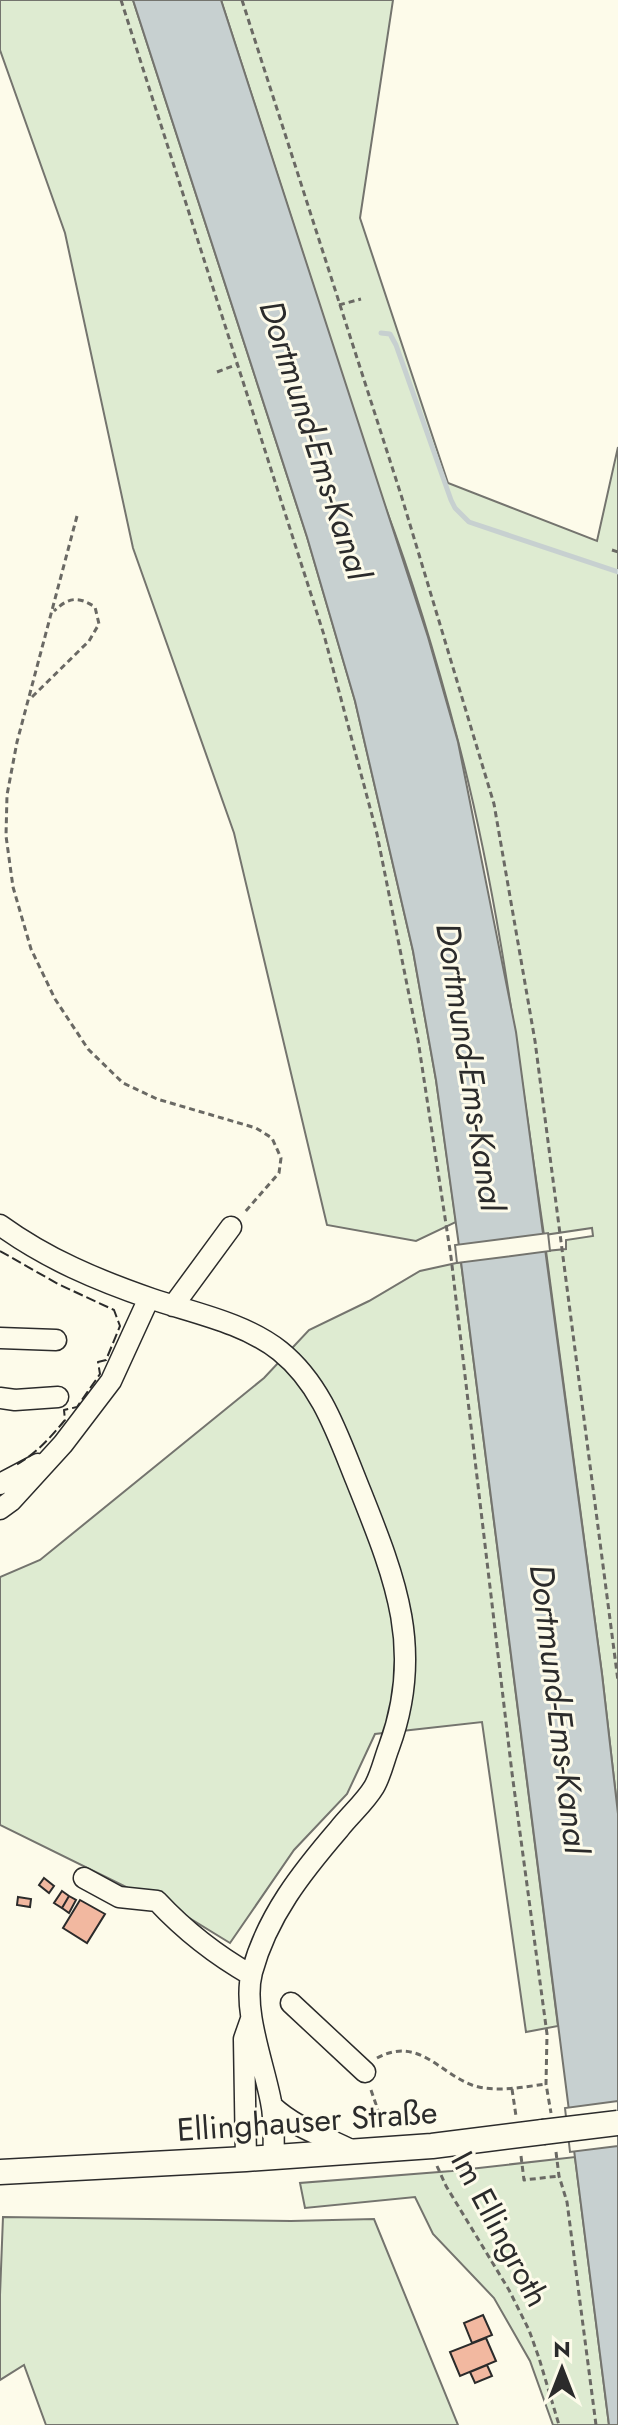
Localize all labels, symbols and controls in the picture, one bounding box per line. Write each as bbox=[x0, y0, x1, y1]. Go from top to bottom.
water label: Dortmund-Ems-Kanal bbox=[247, 294, 384, 587]
water label: Dortmund-Ems-Kanal bbox=[423, 919, 517, 1216]
water label: Dortmund-Ems-Kanal bbox=[517, 1562, 601, 1858]
street label: Ellinghauser Straße bbox=[175, 2089, 439, 2153]
street label: Im Ellingroth bbox=[440, 2143, 560, 2315]
north arrow bbox=[522, 2329, 602, 2409]
text: N bbox=[553, 2333, 571, 2365]

